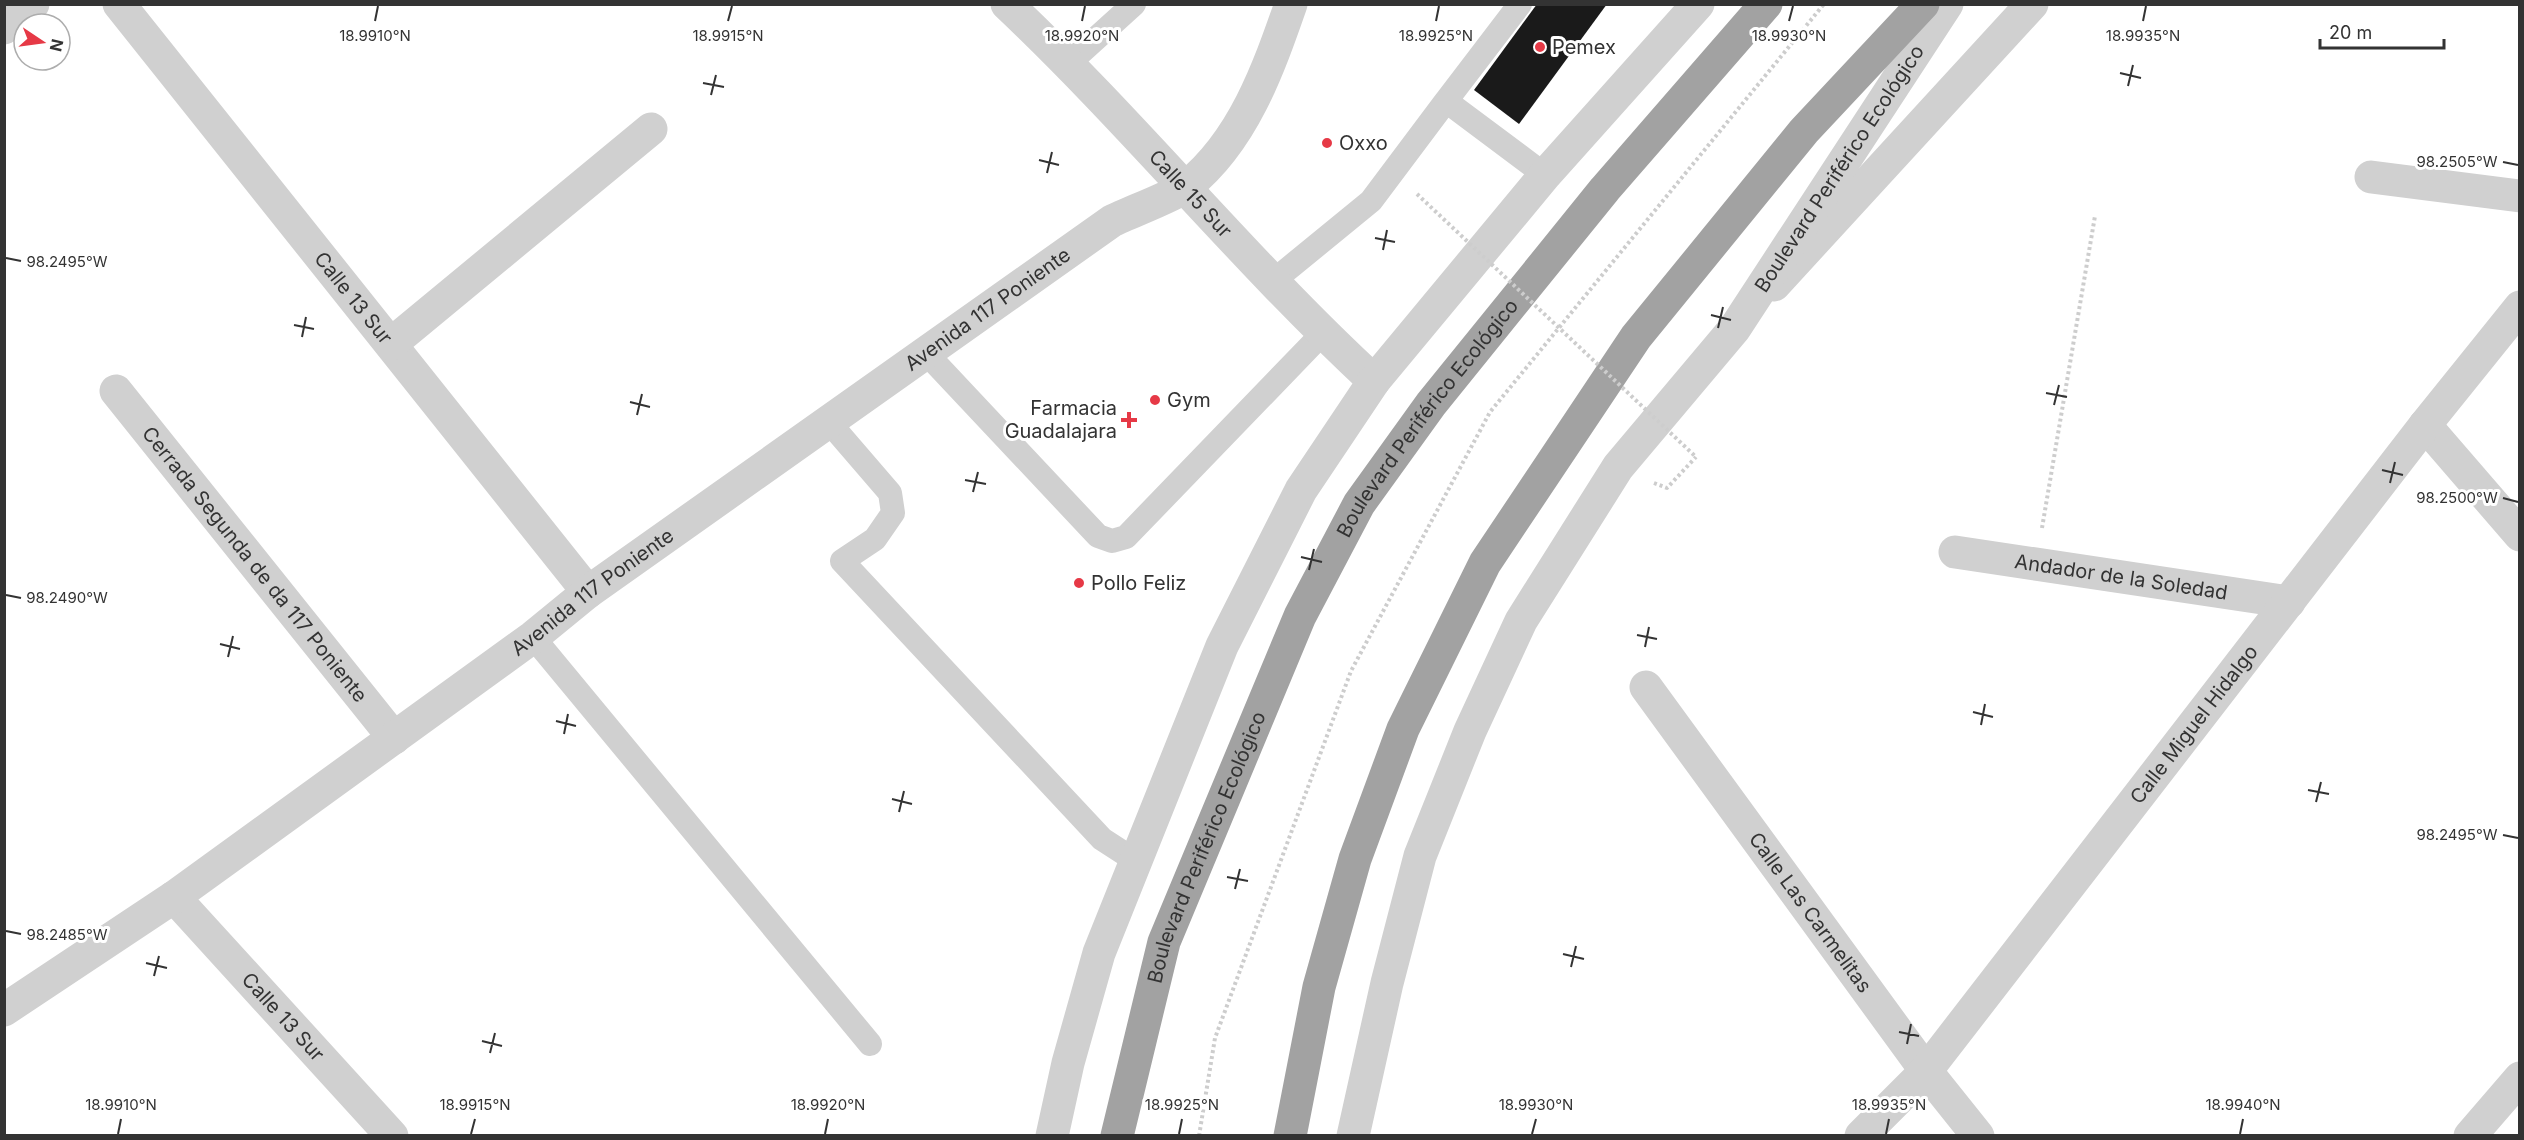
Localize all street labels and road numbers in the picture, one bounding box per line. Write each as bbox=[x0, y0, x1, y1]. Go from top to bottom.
street label: Boulevard Periférico Ecológico bbox=[1750, 40, 1929, 297]
street label: Calle 15 Sur bbox=[1144, 145, 1237, 243]
street label: Avenida 117 Poniente bbox=[900, 242, 1075, 376]
street label: Calle 13 Sur bbox=[309, 247, 398, 349]
street label: Boulevard Periférico Ecológico bbox=[1332, 294, 1523, 541]
street label: Cerrada Segunda de da 117 Poniente bbox=[137, 422, 372, 707]
street label: Avenida 117 Poniente bbox=[507, 523, 678, 661]
street label: Andador de la Soledad bbox=[2013, 549, 2229, 605]
street label: Calle Miguel Hidalgo bbox=[2125, 640, 2263, 809]
street label: Boulevard Periférico Ecológico bbox=[1142, 708, 1271, 986]
street label: Calle Las Carmelitas bbox=[1744, 828, 1877, 997]
street label: Calle 13 Sur bbox=[237, 968, 330, 1066]

